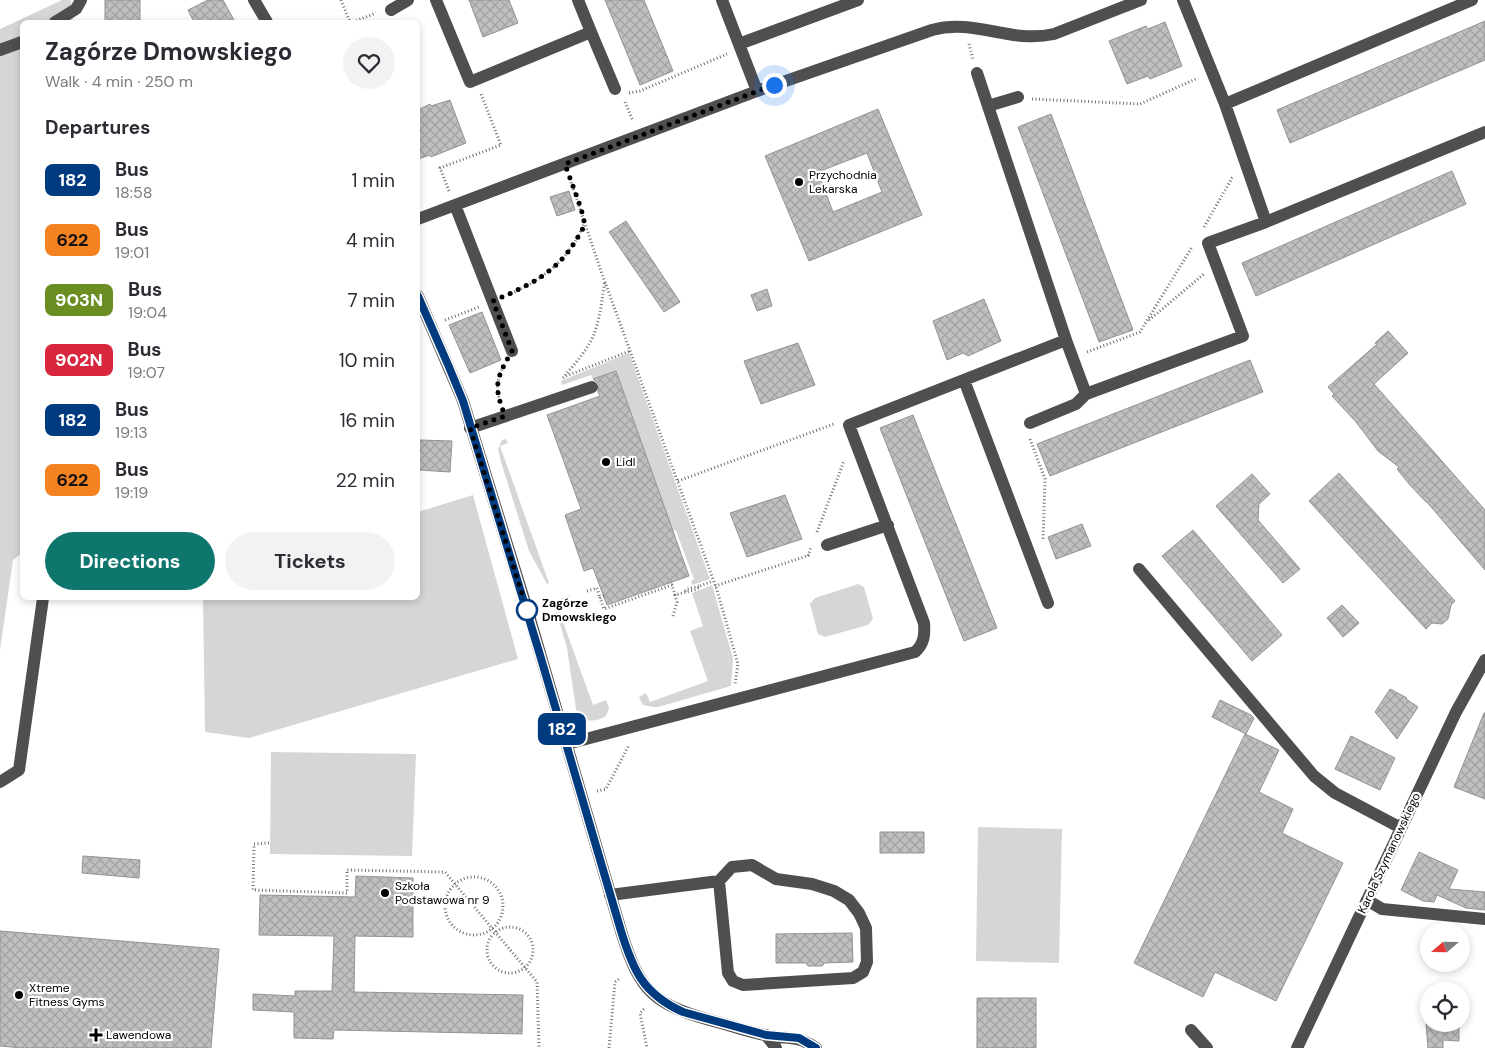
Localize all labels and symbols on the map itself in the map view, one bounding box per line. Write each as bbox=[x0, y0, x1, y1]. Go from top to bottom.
your location bbox=[762, 73, 787, 98]
place label: Przychodnia Lekarska bbox=[809, 167, 877, 197]
marker: Przychodnia Lekarska bbox=[793, 176, 805, 188]
place label: Lidl bbox=[616, 454, 635, 470]
marker: Lidl bbox=[600, 456, 612, 468]
place label: Zagórze Dmowskiego bbox=[542, 595, 617, 625]
marker: Zagórze Dmowskiego bbox=[516, 599, 538, 621]
line badge: 182 bbox=[533, 713, 591, 745]
street label: Karola Szymanowskiego bbox=[1354, 790, 1424, 916]
place label: Szkoła Podstawowa nr 9 bbox=[395, 878, 490, 908]
marker: Szkoła Podstawowa nr 9 bbox=[379, 887, 391, 899]
north arrow bbox=[1420, 922, 1470, 972]
place label: Xtreme Fitness Gyms bbox=[29, 980, 104, 1010]
marker: Xtreme Fitness Gyms bbox=[13, 989, 25, 1001]
place label: Lawendowa bbox=[106, 1027, 171, 1043]
marker: Lawendowa bbox=[90, 1029, 102, 1041]

